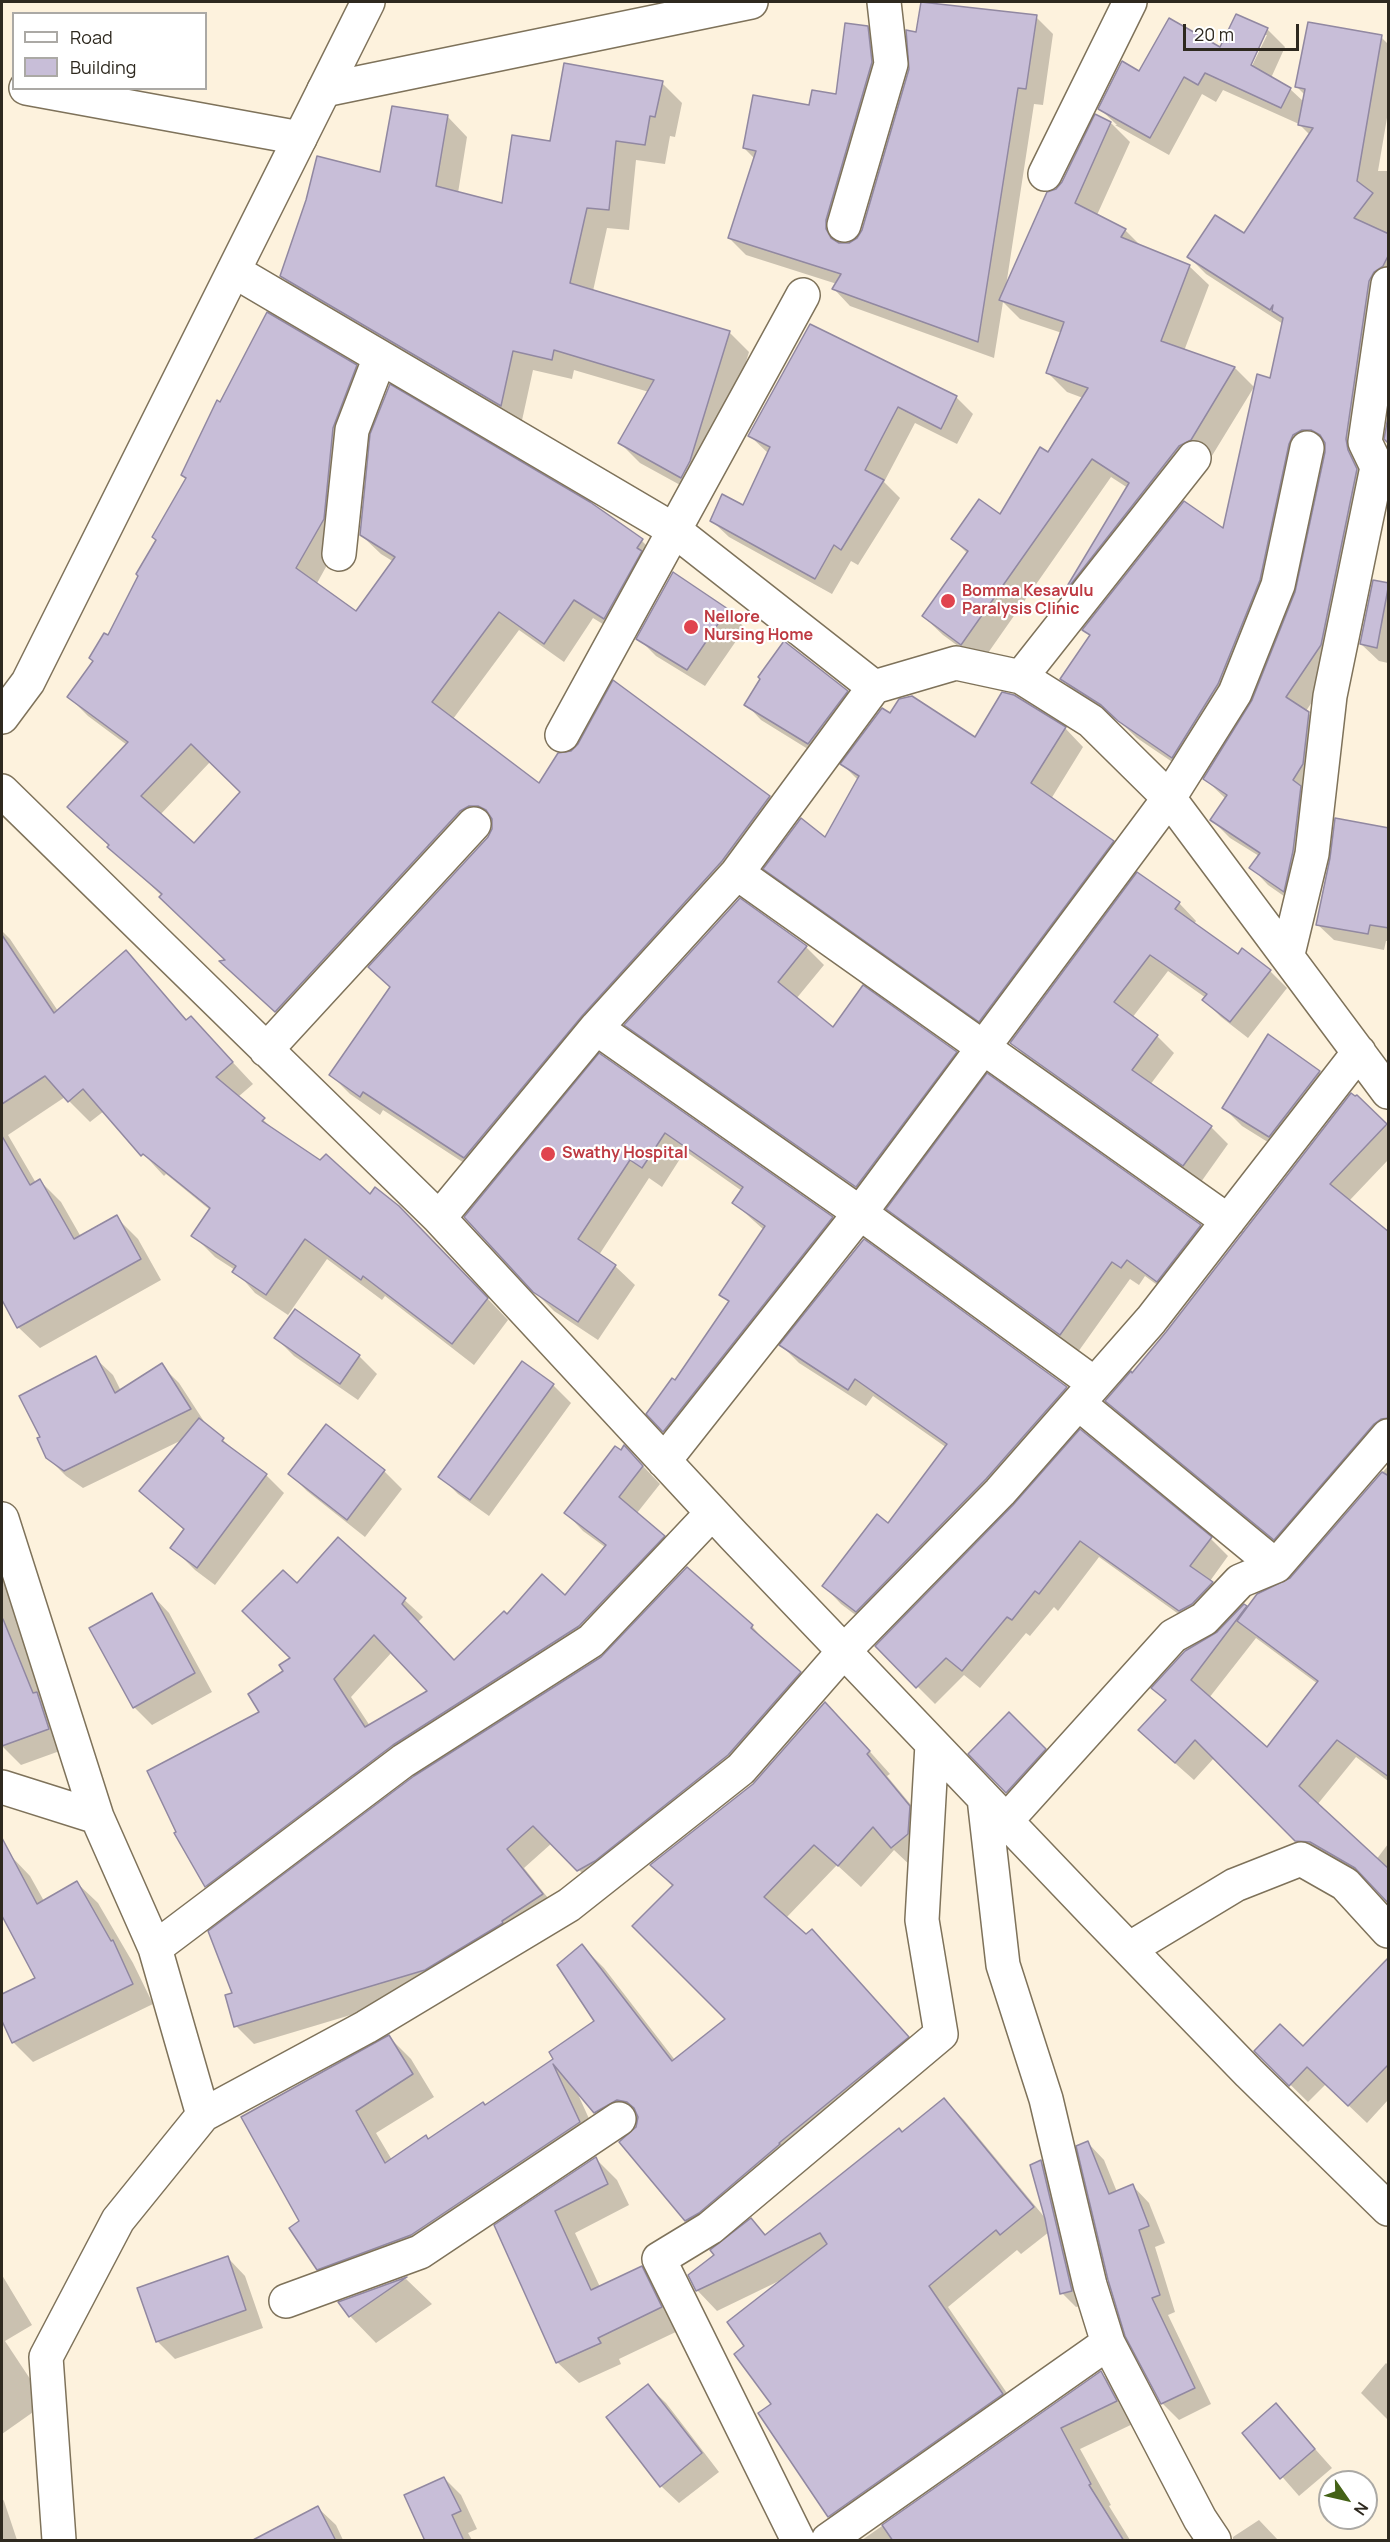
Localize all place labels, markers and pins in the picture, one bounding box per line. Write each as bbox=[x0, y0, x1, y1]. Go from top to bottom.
place label: Bomma Kesavulu Paralysis Clinic bbox=[962, 582, 1093, 620]
marker: Bomma Kesavulu Paralysis Clinic bbox=[939, 592, 957, 610]
place label: Nellore Nursing Home bbox=[704, 608, 813, 646]
marker: Nellore Nursing Home bbox=[682, 618, 700, 636]
place label: Swathy Hospital bbox=[562, 1144, 688, 1164]
marker: Swathy Hospital bbox=[539, 1145, 557, 1163]

